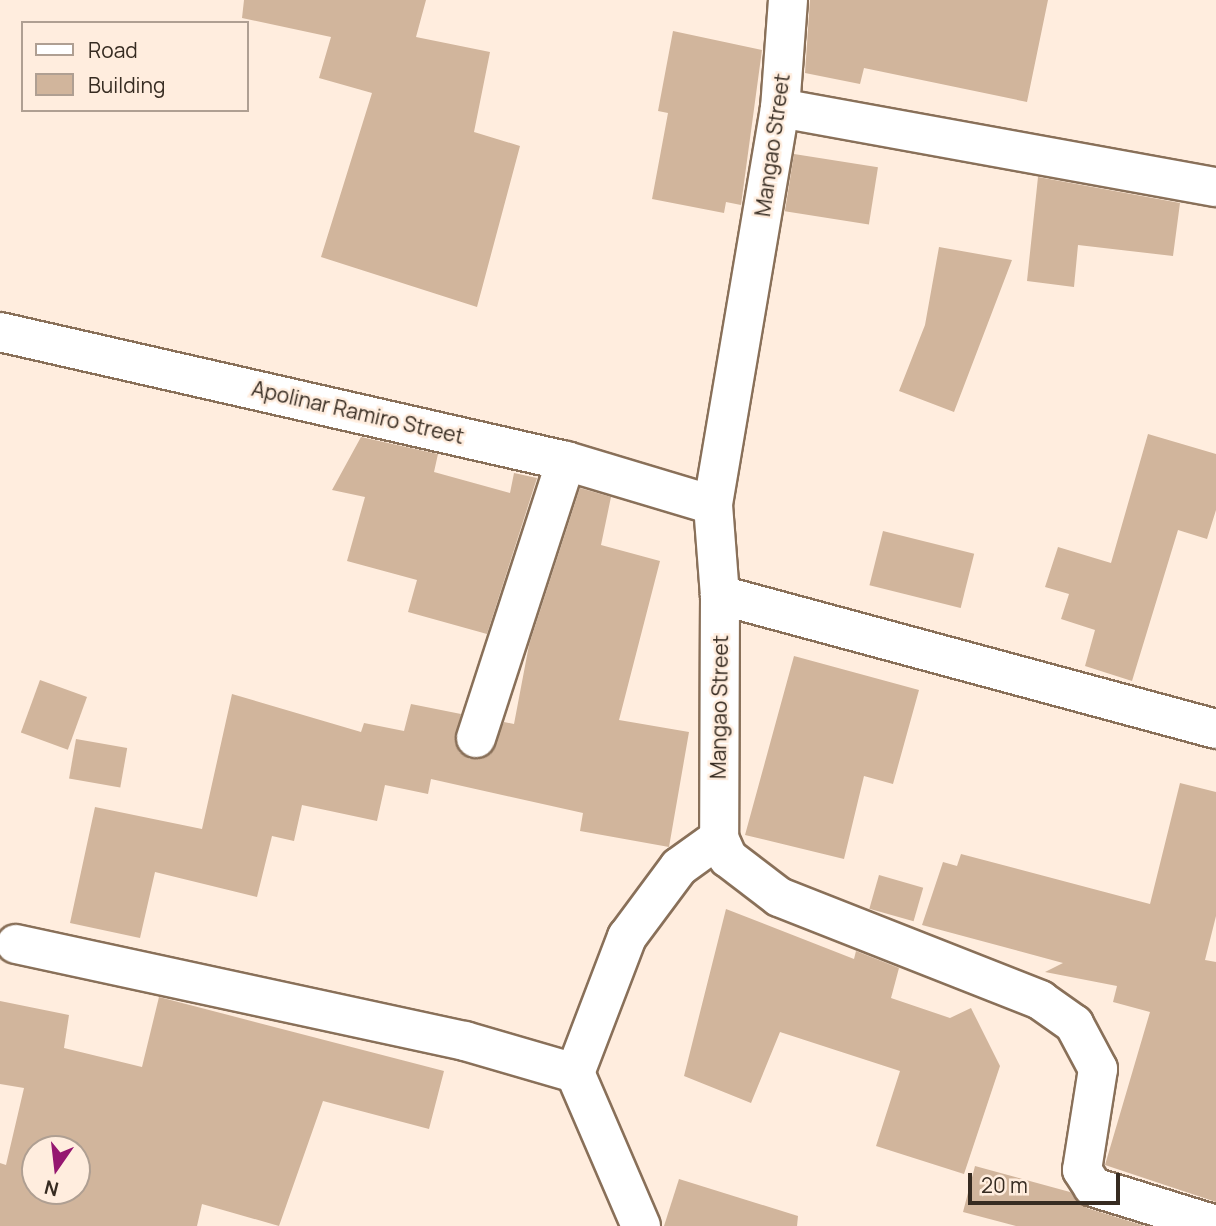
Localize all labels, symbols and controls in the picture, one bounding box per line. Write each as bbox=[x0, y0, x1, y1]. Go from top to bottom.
legend bbox=[21, 21, 248, 112]
text: Road bbox=[88, 36, 138, 64]
text: Building bbox=[88, 71, 165, 99]
street label: Mangao Street bbox=[749, 72, 795, 218]
street label: Apolinar Ramiro Street bbox=[249, 375, 467, 449]
street label: Mangao Street bbox=[705, 635, 733, 779]
north arrow bbox=[21, 1135, 91, 1205]
scale bar bbox=[971, 1160, 1123, 1204]
text: 20 m bbox=[981, 1171, 1028, 1199]
text: N bbox=[42, 1174, 61, 1203]

